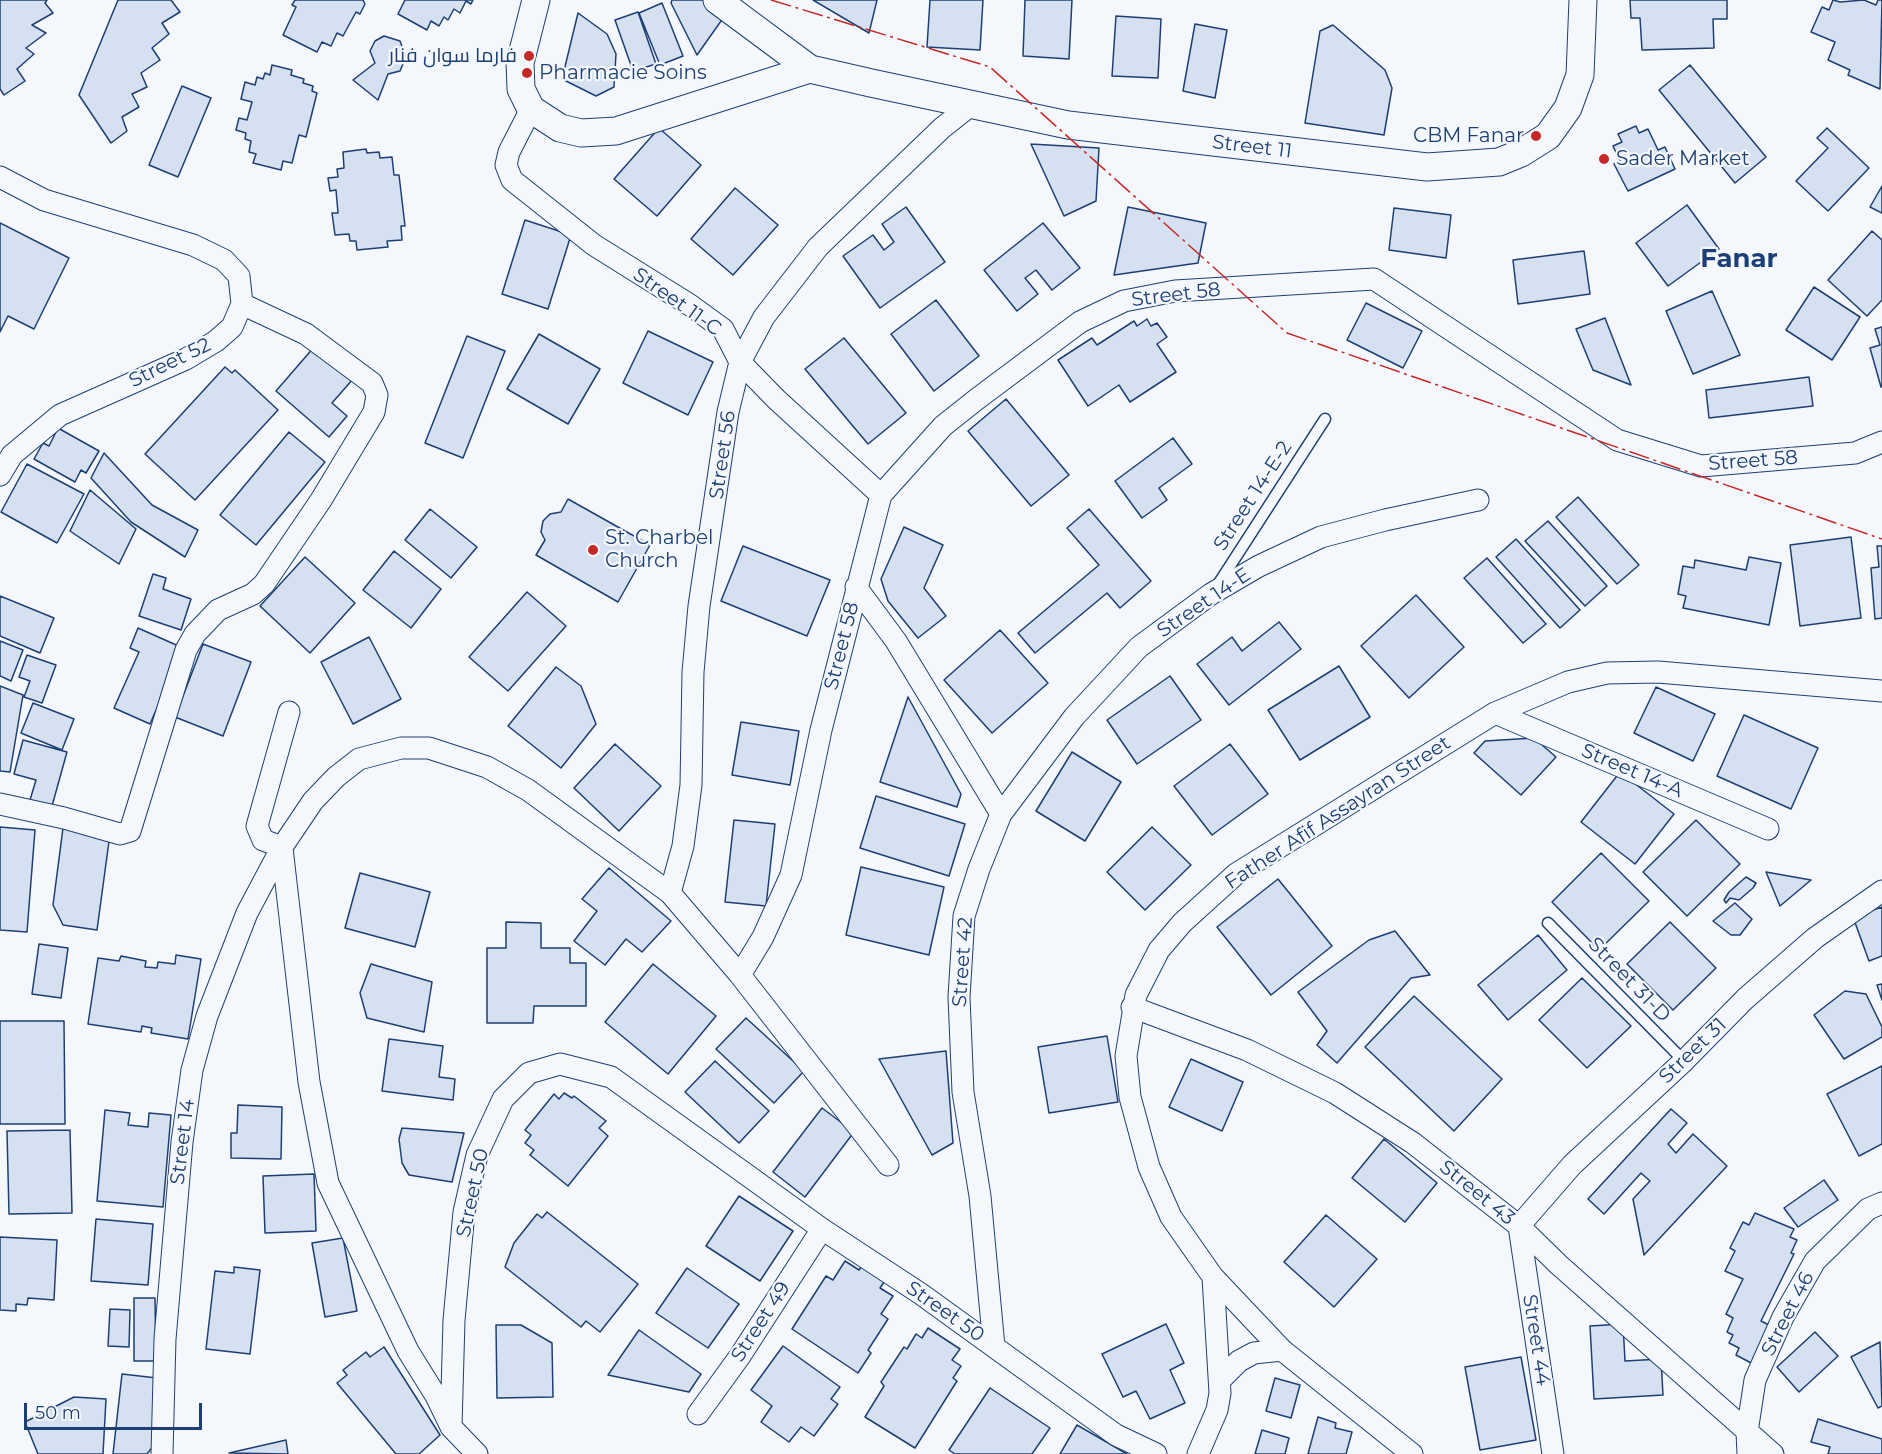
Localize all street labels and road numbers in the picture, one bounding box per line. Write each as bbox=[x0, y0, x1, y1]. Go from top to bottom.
street label: Street 11 bbox=[1211, 130, 1293, 164]
street label: Street 11-C bbox=[628, 263, 726, 341]
street label: Street 58 bbox=[1130, 278, 1222, 312]
street label: Street 52 bbox=[125, 333, 215, 393]
street label: Street 56 bbox=[705, 409, 741, 501]
street label: Street 14-E-2 bbox=[1209, 437, 1297, 555]
street label: Street 58 bbox=[1707, 446, 1799, 476]
street label: Street 14-E bbox=[1153, 563, 1255, 643]
street label: Street 58 bbox=[819, 600, 865, 692]
street label: Father Afif Assayran Street bbox=[1221, 731, 1455, 895]
street label: Street 14-A bbox=[1578, 739, 1686, 803]
street label: Street 42 bbox=[948, 916, 978, 1008]
street label: Street 31-D bbox=[1583, 933, 1675, 1027]
street label: Street 31 bbox=[1654, 1013, 1732, 1089]
street label: Street 14 bbox=[166, 1098, 200, 1186]
street label: Street 50 bbox=[452, 1146, 494, 1240]
street label: Street 43 bbox=[1435, 1155, 1519, 1231]
street label: Street 46 bbox=[1757, 1268, 1819, 1360]
street label: Street 50 bbox=[901, 1276, 989, 1348]
street label: Street 49 bbox=[726, 1277, 796, 1367]
street label: Street 44 bbox=[1517, 1293, 1555, 1387]

